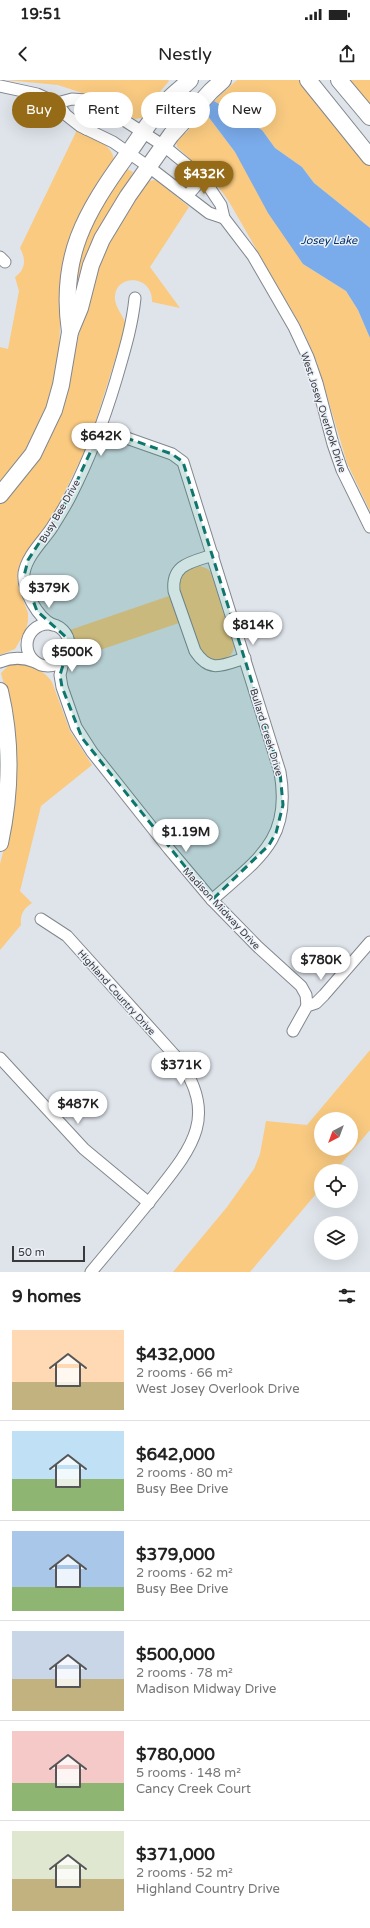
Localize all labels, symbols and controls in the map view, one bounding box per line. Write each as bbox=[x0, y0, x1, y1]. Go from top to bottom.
text: 19:51 bbox=[20, 5, 62, 23]
icon: back bbox=[12, 43, 34, 65]
text: Nestly bbox=[158, 43, 212, 65]
icon: share bbox=[336, 43, 358, 65]
chip: Buy bbox=[12, 92, 66, 128]
chip: Rent bbox=[74, 92, 133, 128]
chip: Filters bbox=[141, 92, 210, 128]
chip: New bbox=[218, 92, 276, 128]
pin: $432K bbox=[176, 161, 232, 195]
text: $432K bbox=[183, 166, 225, 182]
water label: Josey Lake bbox=[301, 234, 358, 247]
street label: West Josey Overlook Drive bbox=[298, 351, 348, 474]
pin: $642K bbox=[73, 423, 129, 457]
text: $642K bbox=[80, 428, 122, 444]
street label: Busy Bee Drive bbox=[37, 477, 83, 545]
pin: $379K bbox=[21, 575, 77, 609]
text: $379K bbox=[28, 580, 70, 596]
pin: $814K bbox=[225, 612, 281, 646]
text: $814K bbox=[232, 617, 274, 633]
pin: $500K bbox=[44, 639, 100, 673]
text: $500K bbox=[51, 644, 93, 660]
street label: Bullard Creek Drive bbox=[247, 687, 285, 778]
pin: $1.19M bbox=[153, 819, 219, 853]
text: $1.19M bbox=[162, 824, 210, 840]
street label: Madison Midway Drive bbox=[180, 865, 263, 953]
pin: $780K bbox=[293, 947, 349, 981]
street label: Highland Country Drive bbox=[75, 948, 158, 1038]
text: $780K bbox=[300, 952, 342, 968]
pin: $371K bbox=[153, 1052, 209, 1086]
text: $371K bbox=[160, 1057, 202, 1073]
pin: $487K bbox=[50, 1091, 106, 1125]
text: $487K bbox=[57, 1096, 99, 1112]
north arrow bbox=[314, 1112, 358, 1156]
map controls bbox=[314, 1112, 358, 1260]
button: locate bbox=[314, 1164, 358, 1208]
button: layers bbox=[314, 1216, 358, 1260]
scale bar bbox=[12, 1244, 85, 1263]
text: 50 m bbox=[18, 1246, 45, 1259]
icon: filters bbox=[336, 1285, 358, 1307]
text: 9 homes bbox=[12, 1286, 81, 1307]
text: $432,000 bbox=[136, 1344, 215, 1365]
icon: home bbox=[44, 1346, 92, 1394]
text: 2 rooms · 66 m² bbox=[136, 1365, 233, 1381]
text: West Josey Overlook Drive bbox=[136, 1381, 300, 1397]
text: $642,000 bbox=[136, 1444, 215, 1465]
icon: home bbox=[44, 1447, 92, 1495]
text: 2 rooms · 80 m² bbox=[136, 1465, 233, 1481]
text: Busy Bee Drive bbox=[136, 1481, 228, 1497]
text: $379,000 bbox=[136, 1544, 215, 1565]
icon: home bbox=[44, 1547, 92, 1595]
text: 2 rooms · 62 m² bbox=[136, 1565, 233, 1581]
text: Busy Bee Drive bbox=[136, 1581, 228, 1597]
text: $500,000 bbox=[136, 1644, 215, 1665]
icon: home bbox=[44, 1647, 92, 1695]
text: 2 rooms · 78 m² bbox=[136, 1665, 233, 1681]
text: Madison Midway Drive bbox=[136, 1681, 276, 1697]
text: $780,000 bbox=[136, 1744, 215, 1765]
icon: home bbox=[44, 1747, 92, 1795]
text: 5 rooms · 148 m² bbox=[136, 1765, 241, 1781]
text: Cancy Creek Court bbox=[136, 1781, 251, 1797]
text: $371,000 bbox=[136, 1844, 215, 1865]
icon: home bbox=[44, 1847, 92, 1895]
text: 2 rooms · 52 m² bbox=[136, 1865, 233, 1881]
text: Highland Country Drive bbox=[136, 1881, 280, 1897]

